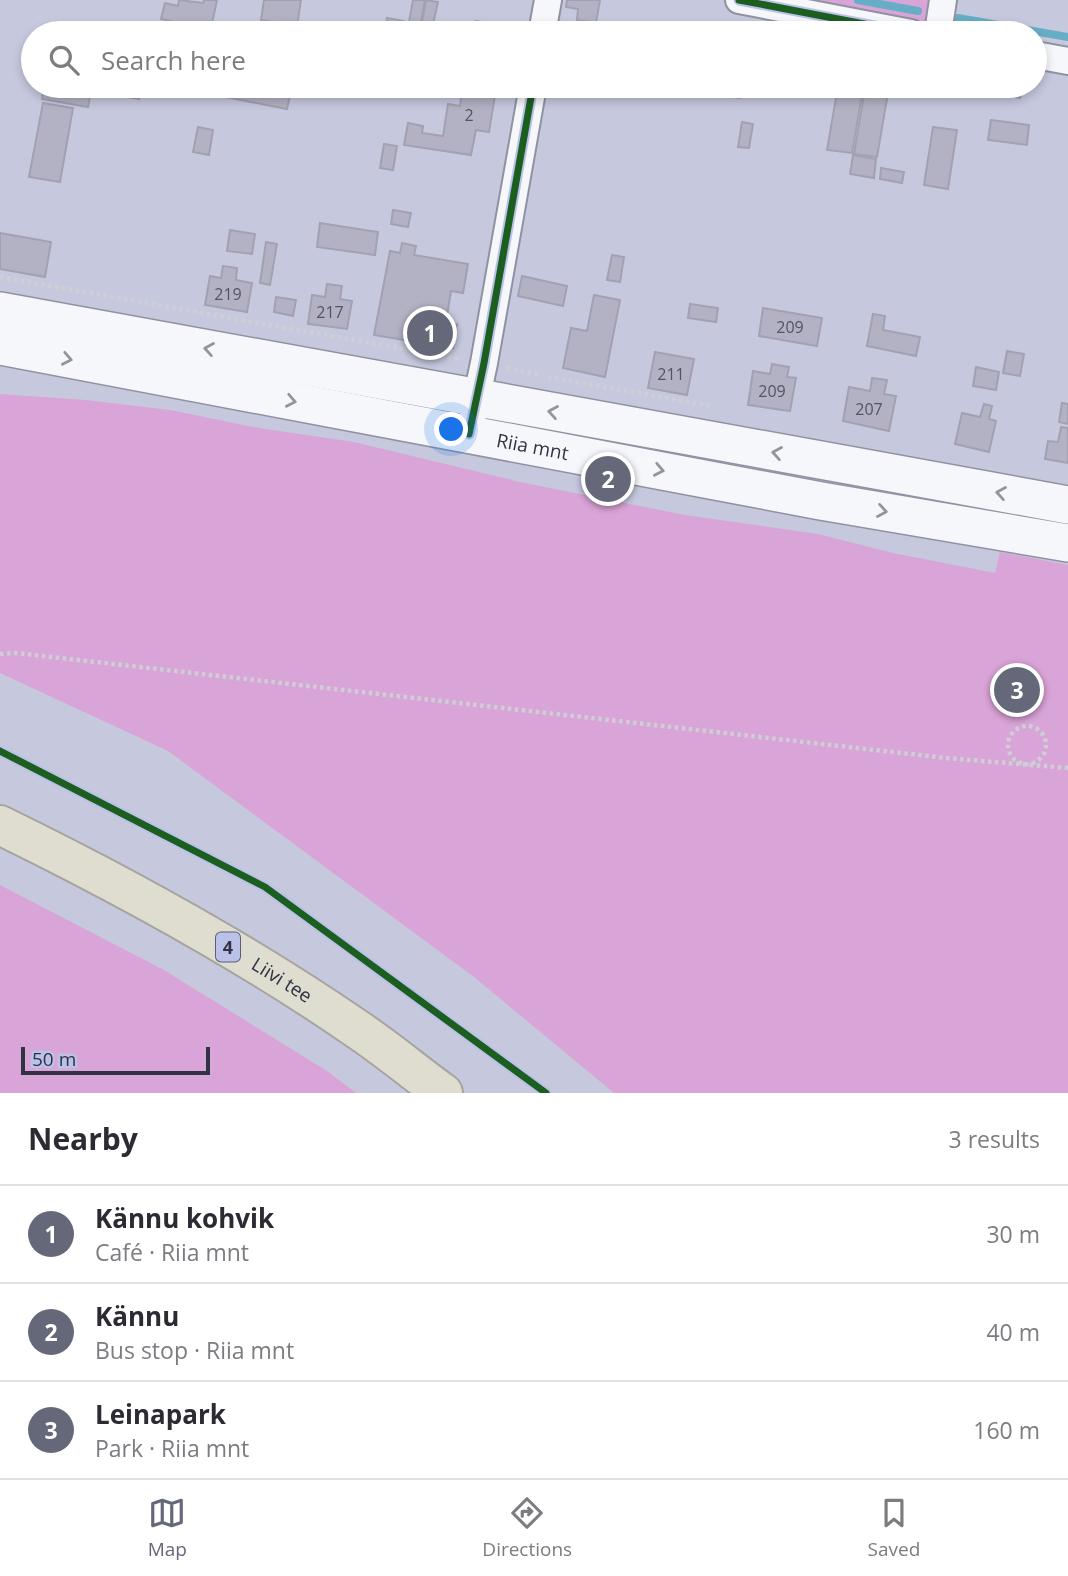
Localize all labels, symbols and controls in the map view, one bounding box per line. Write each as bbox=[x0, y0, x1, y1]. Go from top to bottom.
search box bbox=[21, 21, 1047, 98]
icon: search bbox=[45, 41, 83, 79]
text: Search here bbox=[101, 42, 246, 78]
house number: 2 bbox=[464, 104, 474, 126]
house number: 219 bbox=[214, 283, 242, 305]
house number: 217 bbox=[316, 301, 344, 323]
pin: 1 bbox=[407, 307, 453, 359]
house number: 209 bbox=[776, 316, 804, 338]
one-way arrow bbox=[203, 342, 215, 357]
one-way arrow bbox=[61, 350, 73, 365]
house number: 211 bbox=[657, 363, 685, 385]
house number: 209 bbox=[758, 380, 786, 402]
one-way arrow bbox=[285, 392, 297, 407]
house number: 207 bbox=[855, 398, 883, 420]
one-way arrow bbox=[547, 405, 559, 420]
your location bbox=[434, 412, 468, 446]
street label: Riia mnt bbox=[494, 427, 571, 466]
one-way arrow bbox=[771, 446, 783, 461]
pin: 2 bbox=[585, 453, 631, 505]
one-way arrow bbox=[653, 462, 665, 477]
one-way arrow bbox=[995, 486, 1007, 501]
one-way arrow bbox=[876, 503, 888, 518]
pin: 3 bbox=[994, 664, 1040, 716]
road number: 4 bbox=[216, 932, 240, 962]
street label: Liivi tee bbox=[247, 951, 317, 1009]
scale bar bbox=[21, 1044, 210, 1076]
text: 50 m bbox=[32, 1046, 76, 1072]
text: Nearby bbox=[28, 1118, 138, 1159]
text: 3 results bbox=[949, 1123, 1040, 1155]
text: Kännu kohvik bbox=[95, 1200, 274, 1236]
text: 1 bbox=[44, 1218, 58, 1250]
text: 30 m bbox=[986, 1218, 1040, 1250]
text: Café · Riia mnt bbox=[95, 1236, 249, 1268]
text: Kännu bbox=[95, 1298, 179, 1334]
text: 2 bbox=[44, 1316, 58, 1348]
text: 40 m bbox=[986, 1316, 1040, 1348]
text: Bus stop · Riia mnt bbox=[95, 1334, 294, 1366]
text: Leinapark bbox=[95, 1396, 226, 1432]
text: 3 bbox=[44, 1414, 58, 1446]
text: 160 m bbox=[973, 1414, 1040, 1446]
text: Park · Riia mnt bbox=[95, 1432, 249, 1464]
tab: Map bbox=[148, 1494, 187, 1562]
tab: Directions bbox=[482, 1494, 572, 1562]
tab: Saved bbox=[868, 1494, 920, 1562]

